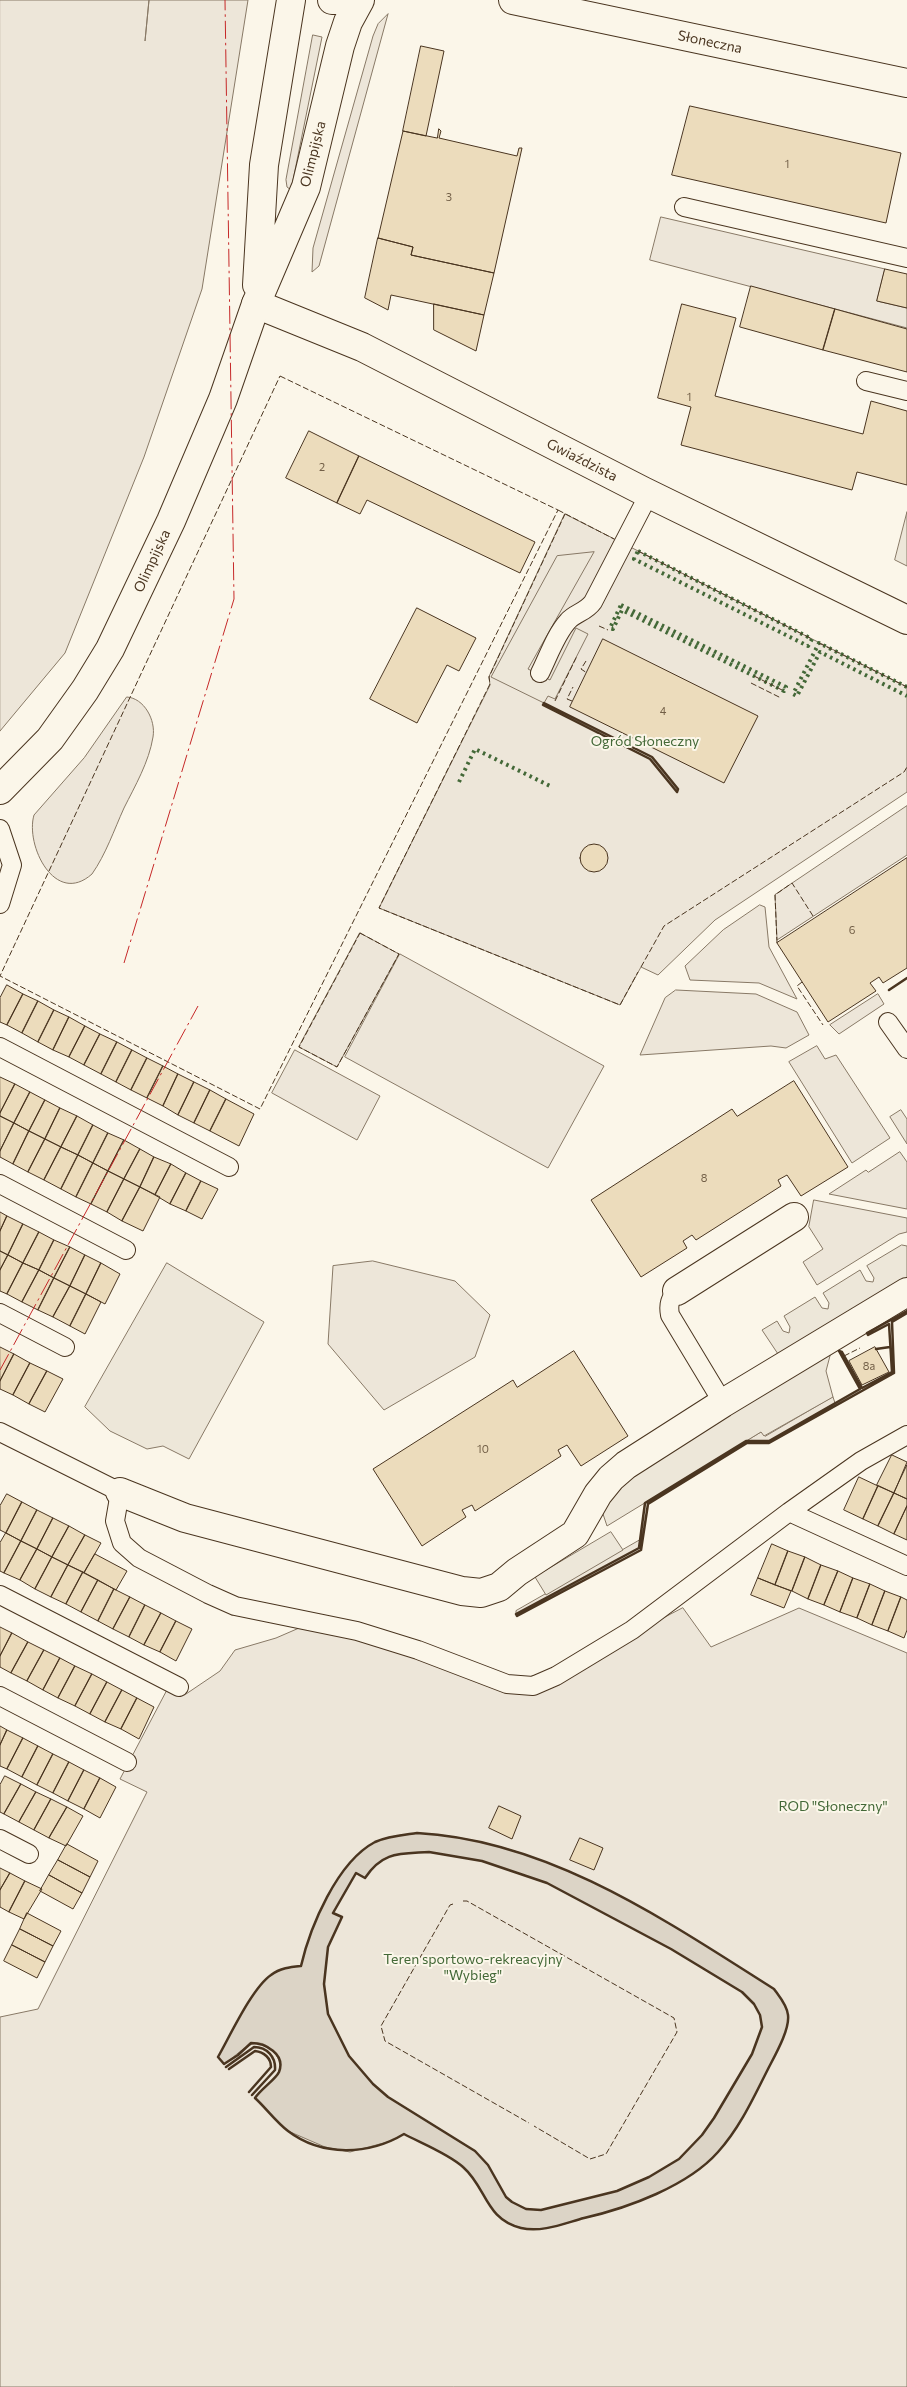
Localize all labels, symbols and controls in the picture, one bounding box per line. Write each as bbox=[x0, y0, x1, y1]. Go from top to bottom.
street label: Słoneczna bbox=[676, 27, 744, 57]
street label: Olimpijska bbox=[297, 119, 329, 189]
house number: 1 bbox=[785, 157, 789, 171]
house number: 3 bbox=[446, 190, 452, 204]
house number: 1 bbox=[687, 390, 691, 404]
street label: Gwiaździsta bbox=[544, 435, 620, 485]
house number: 2 bbox=[319, 460, 325, 474]
street label: Olimpijska bbox=[130, 527, 174, 595]
house number: 4 bbox=[660, 704, 666, 718]
park label: Ogród Słoneczny bbox=[591, 733, 699, 749]
house number: 6 bbox=[849, 923, 855, 937]
house number: 8 bbox=[701, 1171, 707, 1185]
house number: 8a bbox=[863, 1359, 875, 1373]
house number: 10 bbox=[477, 1442, 489, 1456]
park label: ROD "Słoneczny" bbox=[778, 1798, 888, 1814]
park label: Teren sportowo-rekreacyjny "Wybieg" bbox=[383, 1951, 563, 1984]

